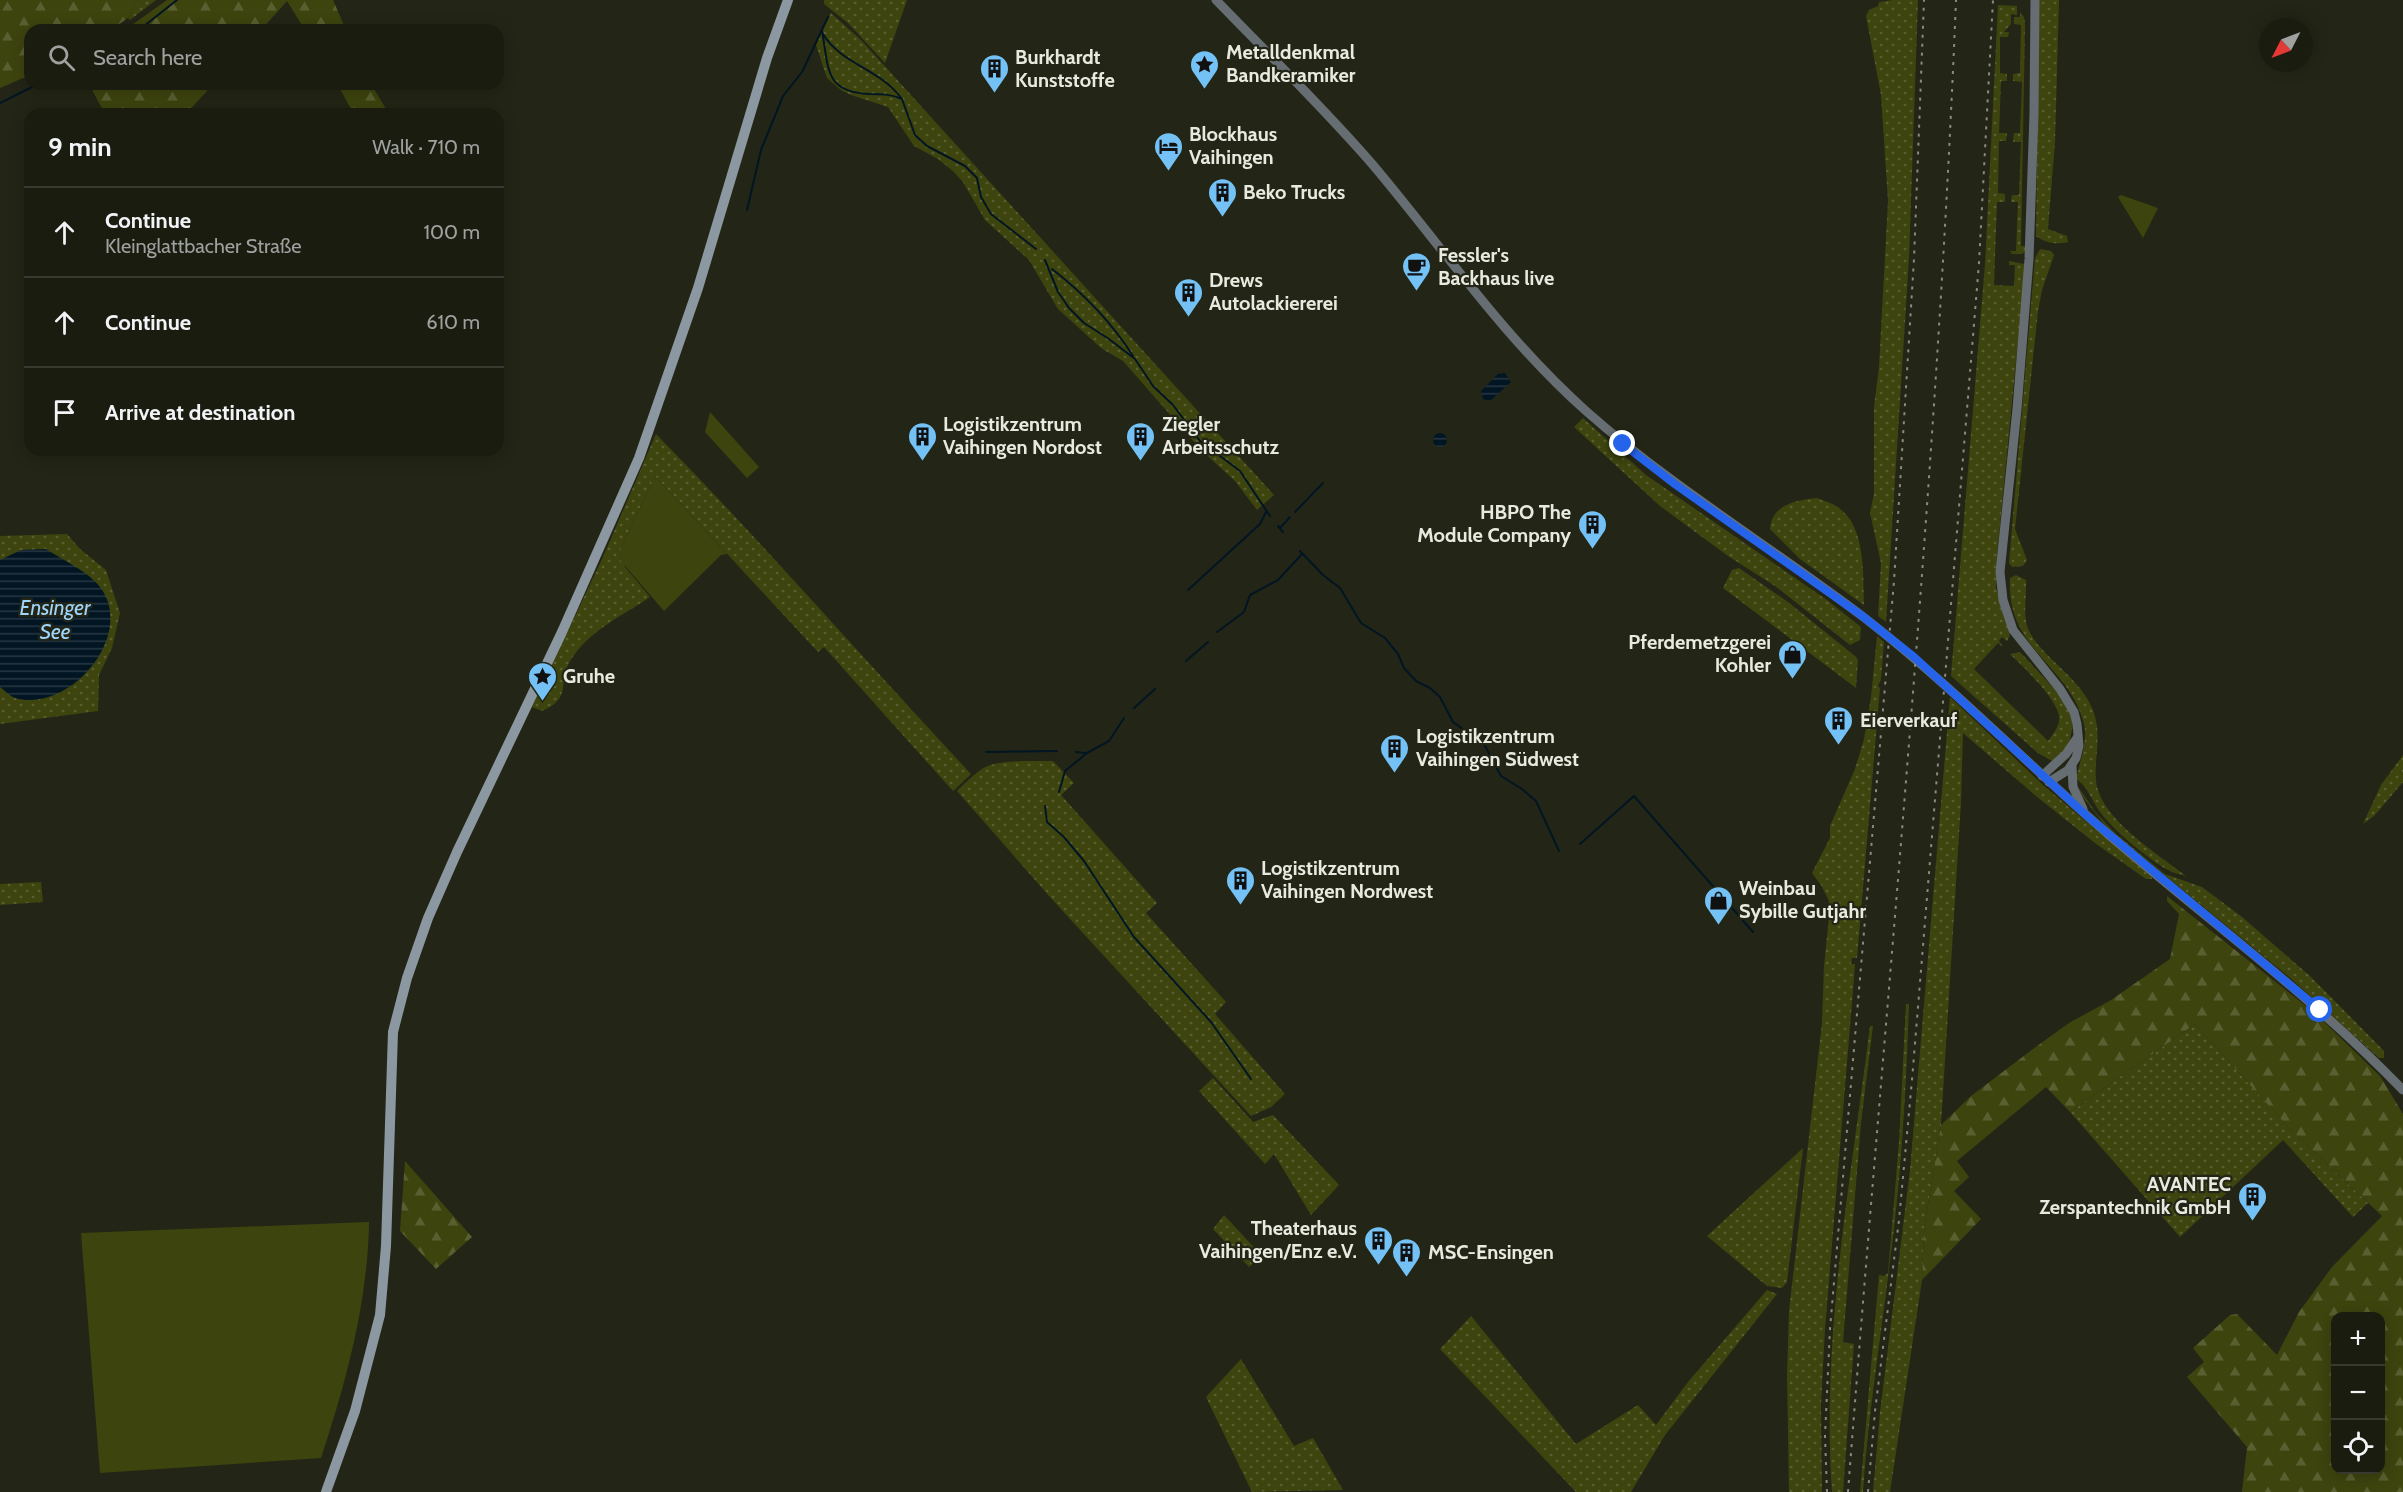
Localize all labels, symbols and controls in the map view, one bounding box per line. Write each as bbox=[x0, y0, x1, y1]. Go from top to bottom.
north arrow bbox=[2259, 18, 2313, 72]
search box bbox=[24, 24, 504, 90]
place label: Metalldenkmal Bandkeramiker bbox=[1226, 40, 1356, 87]
icon: search bbox=[45, 41, 78, 74]
text: Search here bbox=[93, 44, 202, 71]
place label: Burkhardt Kunststoffe bbox=[1015, 45, 1115, 92]
place icon: Metalldenkmal Bandkeramiker bbox=[1189, 48, 1221, 90]
building icon: Burkhardt Kunststoffe bbox=[978, 52, 1010, 94]
place label: Blockhaus Vaihingen bbox=[1189, 122, 1277, 169]
hotel icon: Blockhaus Vaihingen bbox=[1152, 130, 1184, 172]
text: 9 min bbox=[48, 131, 112, 163]
text: Walk · 710 m bbox=[372, 135, 480, 159]
building icon: Beko Trucks bbox=[1206, 176, 1238, 218]
place label: Beko Trucks bbox=[1243, 180, 1345, 204]
text: Continue bbox=[105, 207, 191, 234]
icon: ahead bbox=[48, 216, 81, 249]
text: 100 m bbox=[424, 220, 480, 244]
text: Kleinglattbacher Straße bbox=[105, 234, 301, 258]
place label: Fessler's Backhaus live bbox=[1438, 243, 1554, 290]
cafe icon: Fessler's Backhaus live bbox=[1401, 250, 1433, 292]
place label: Drews Autolackiererei bbox=[1209, 268, 1338, 315]
building icon: Drews Autolackiererei bbox=[1172, 276, 1204, 318]
icon: ahead bbox=[48, 306, 81, 339]
text: Continue bbox=[105, 309, 191, 336]
text: 610 m bbox=[426, 310, 480, 334]
icon: arrive bbox=[48, 396, 81, 429]
text: Arrive at destination bbox=[105, 399, 295, 426]
place label: Logistikzentrum Vaihingen Nordost bbox=[943, 412, 1102, 459]
place label: Ziegler Arbeitsschutz bbox=[1162, 412, 1279, 459]
building icon: Logistikzentrum Vaihingen Nordost bbox=[906, 420, 938, 462]
building icon: Ziegler Arbeitsschutz bbox=[1125, 420, 1157, 462]
route end bbox=[1609, 430, 1635, 456]
place label: HBPO The Module Company bbox=[1417, 500, 1571, 547]
building icon: HBPO The Module Company bbox=[1576, 508, 1608, 550]
water label: Ensinger See bbox=[20, 595, 92, 644]
place label: Pferdemetzgerei Kohler bbox=[1628, 630, 1771, 677]
shop icon: Pferdemetzgerei Kohler bbox=[1776, 638, 1808, 680]
place icon: Gruhe bbox=[526, 660, 558, 702]
place label: Gruhe bbox=[563, 664, 615, 688]
building icon: Eierverkauf bbox=[1823, 704, 1855, 746]
place label: Eierverkauf bbox=[1860, 708, 1957, 732]
place label: Logistikzentrum Vaihingen Südwest bbox=[1416, 724, 1579, 771]
building icon: Logistikzentrum Vaihingen Südwest bbox=[1379, 732, 1411, 774]
place label: Logistikzentrum Vaihingen Nordwest bbox=[1261, 856, 1433, 903]
building icon: Logistikzentrum Vaihingen Nordwest bbox=[1224, 864, 1256, 906]
place label: Weinbau Sybille Gutjahr bbox=[1739, 876, 1866, 923]
shop icon: Weinbau Sybille Gutjahr bbox=[1702, 884, 1734, 926]
route start bbox=[2306, 996, 2332, 1022]
place label: AVANTEC Zerspantechnik GmbH bbox=[2039, 1172, 2231, 1219]
building icon: AVANTEC Zerspantechnik GmbH bbox=[2236, 1180, 2268, 1222]
place label: Theaterhaus Vaihingen/Enz e.V. bbox=[1199, 1216, 1357, 1263]
building icon: Theaterhaus Vaihingen/Enz e.V. bbox=[1362, 1224, 1394, 1266]
building icon: MSC-Ensingen bbox=[1391, 1236, 1423, 1278]
place label: MSC-Ensingen bbox=[1428, 1240, 1554, 1264]
map controls bbox=[2331, 1312, 2385, 1474]
button: + bbox=[2331, 1312, 2385, 1366]
button: − bbox=[2331, 1366, 2385, 1420]
button: locate bbox=[2331, 1420, 2385, 1474]

